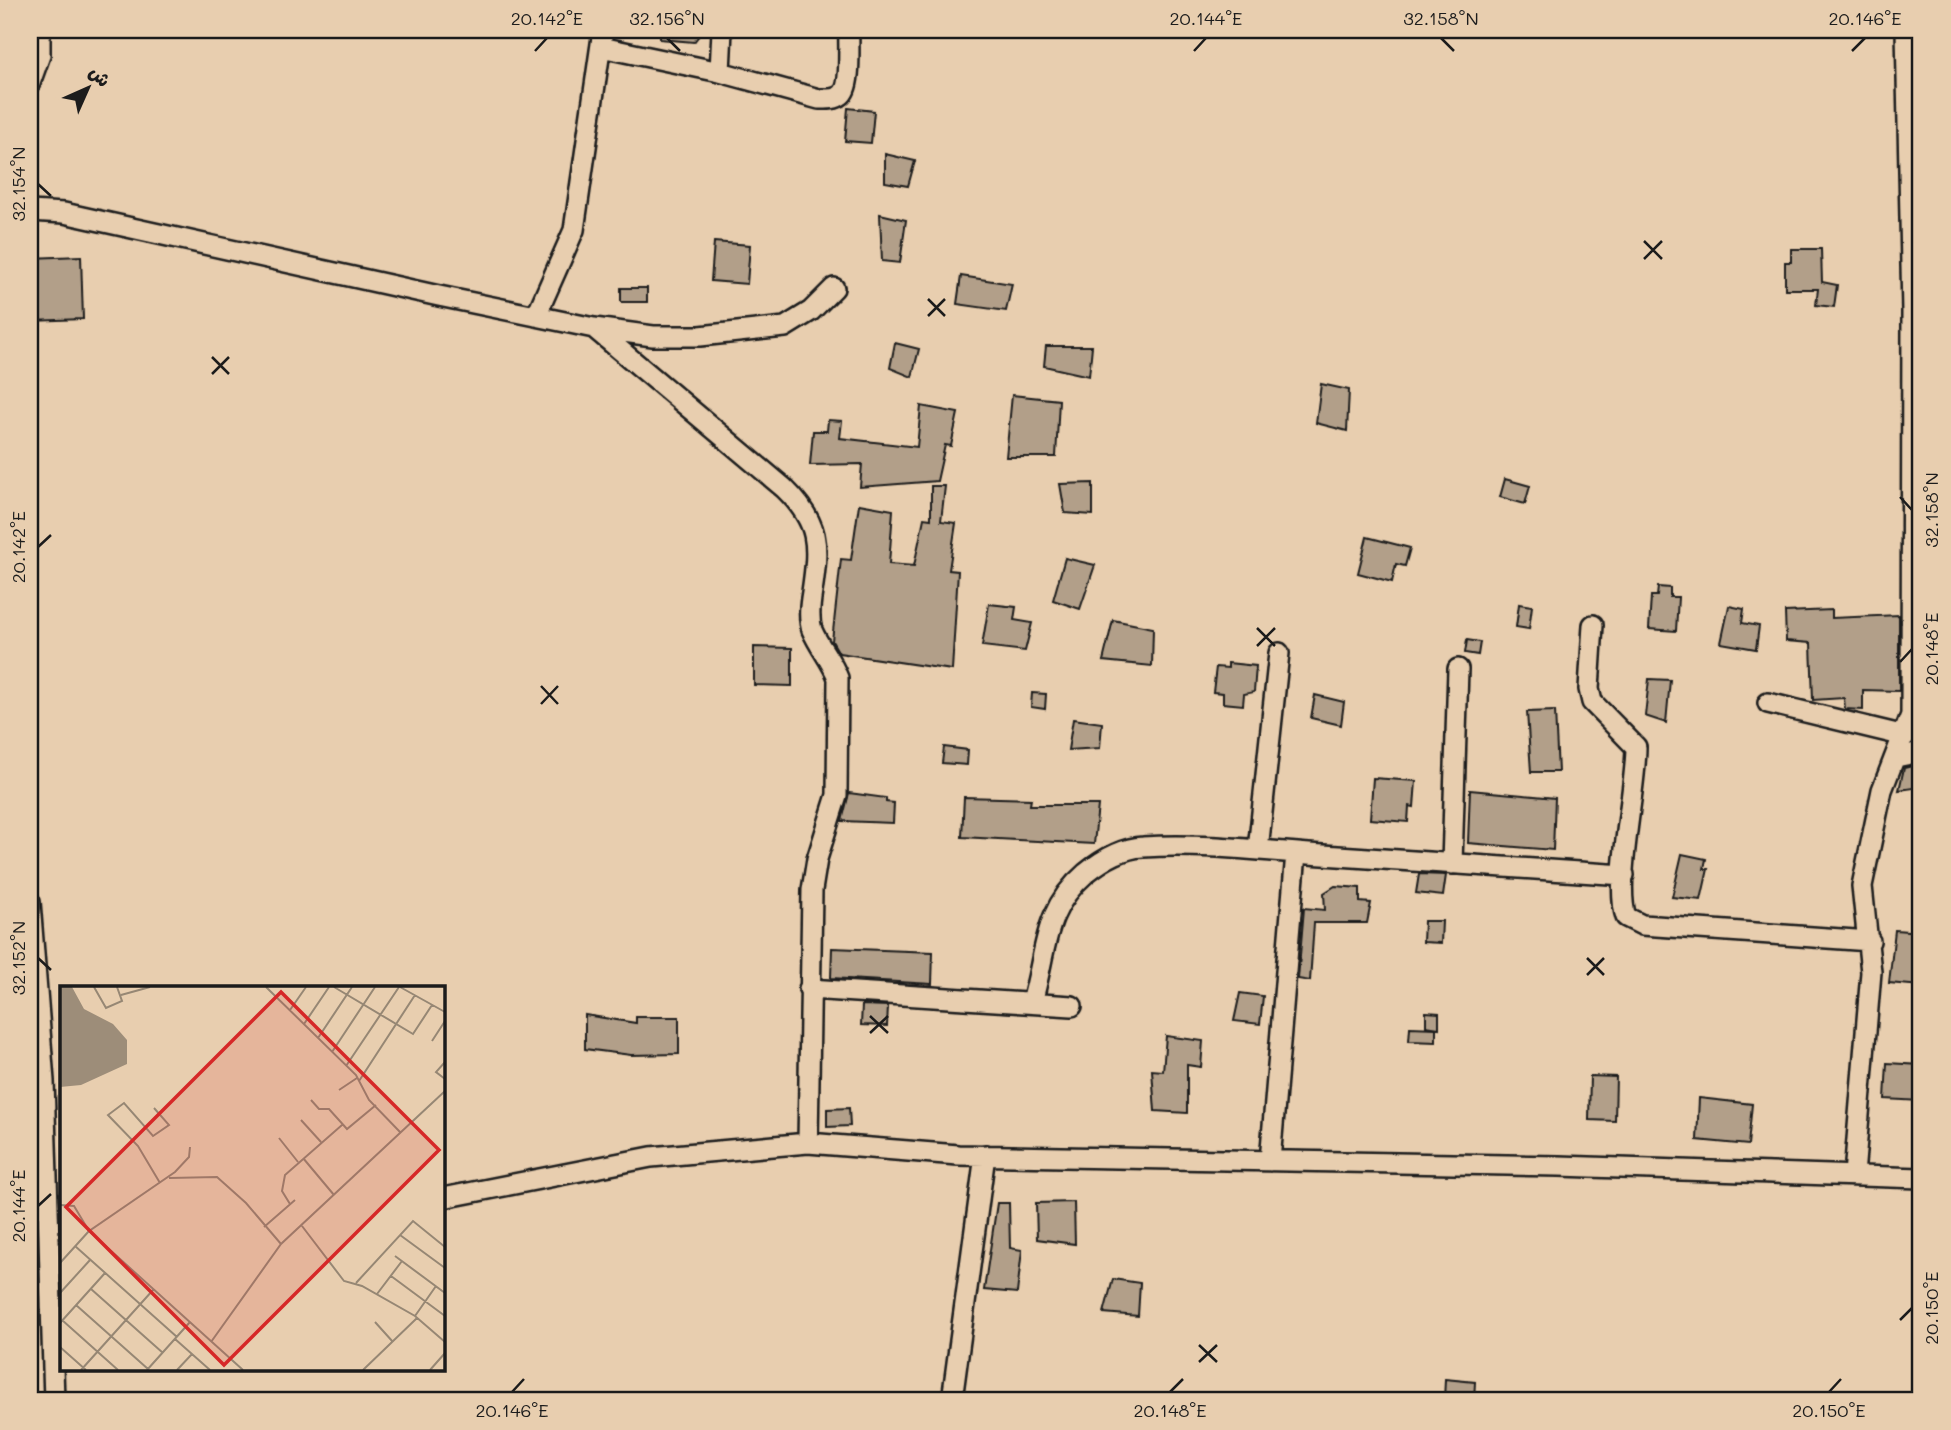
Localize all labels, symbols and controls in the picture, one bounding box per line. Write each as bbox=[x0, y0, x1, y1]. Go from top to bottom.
text: 20.142°E bbox=[511, 6, 583, 30]
text: 32.156°N bbox=[629, 6, 705, 30]
text: 20.144°E bbox=[1170, 6, 1242, 30]
text: 32.158°N bbox=[1403, 6, 1479, 30]
text: 20.146°E bbox=[1828, 6, 1902, 30]
north arrow bbox=[52, 52, 122, 122]
text: ش bbox=[84, 59, 117, 92]
text: 32.154°N bbox=[6, 146, 30, 222]
text: 32.158°N bbox=[1919, 472, 1943, 548]
text: 20.142°E bbox=[6, 511, 30, 583]
text: 20.148°E bbox=[1919, 612, 1943, 686]
text: 32.152°N bbox=[6, 921, 30, 995]
inset map bbox=[60, 986, 444, 1370]
text: 20.144°E bbox=[6, 1170, 30, 1242]
text: 20.150°E bbox=[1919, 1271, 1943, 1345]
text: 20.146°E bbox=[475, 1398, 549, 1422]
text: 20.148°E bbox=[1133, 1398, 1207, 1422]
text: 20.150°E bbox=[1792, 1398, 1866, 1422]

